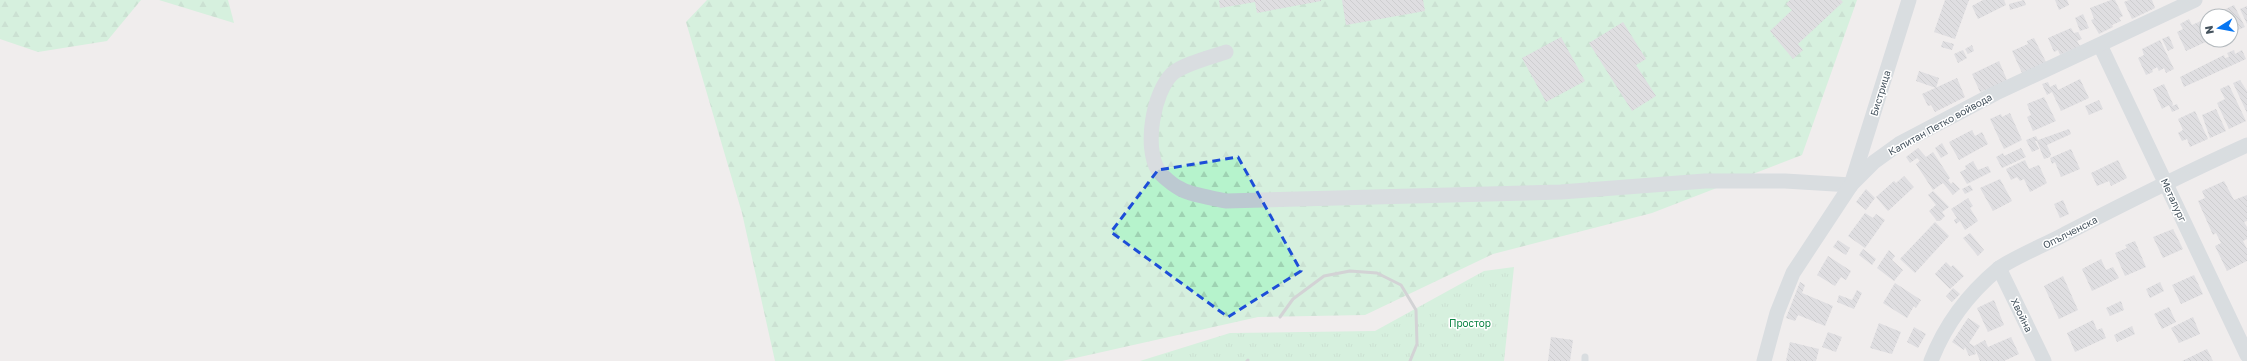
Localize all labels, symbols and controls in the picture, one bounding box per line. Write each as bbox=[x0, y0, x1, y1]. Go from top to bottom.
north arrow bbox=[2199, 8, 2239, 48]
text: N bbox=[2202, 25, 2216, 35]
street label: Бистрица bbox=[1867, 69, 1893, 117]
street label: Капитан Петко войвода bbox=[1886, 90, 1994, 158]
street label: Металург bbox=[2159, 176, 2190, 224]
street label: Опълченска bbox=[2041, 213, 2099, 251]
street label: Хвойна bbox=[2009, 296, 2035, 334]
park label: Простор bbox=[1449, 317, 1491, 329]

